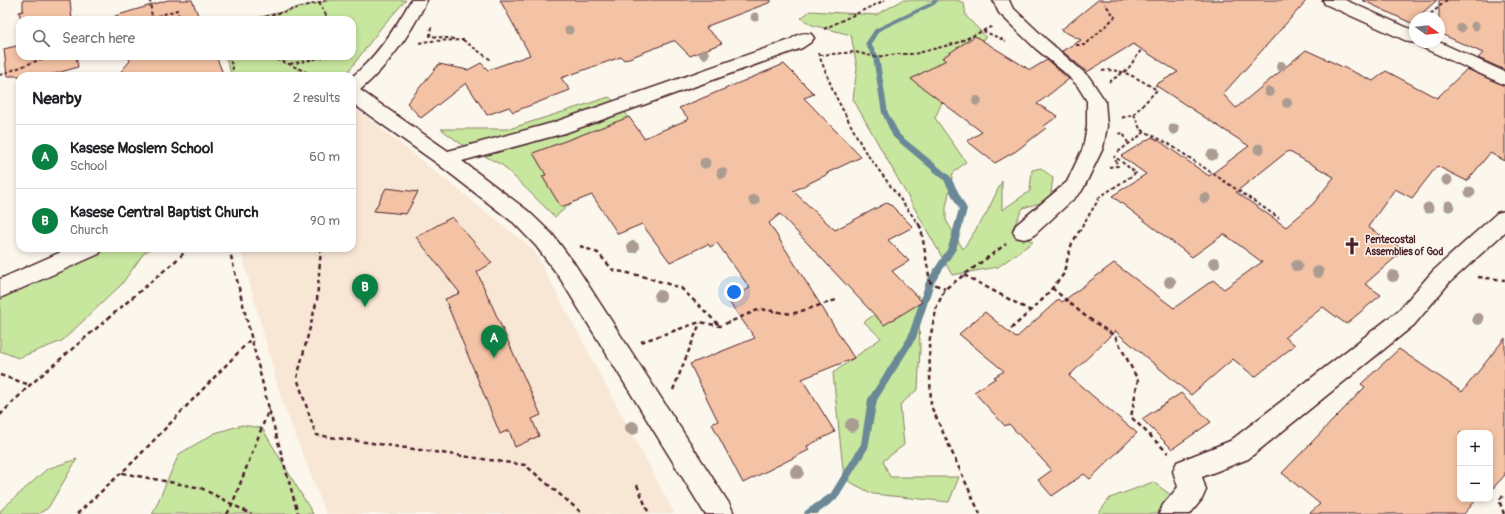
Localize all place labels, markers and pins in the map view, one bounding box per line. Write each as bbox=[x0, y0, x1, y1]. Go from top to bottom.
place label: Pentecostal Assemblies of God bbox=[1365, 234, 1443, 258]
church icon: Pentecostal Assemblies of God bbox=[1342, 236, 1362, 256]
pin: B bbox=[352, 274, 378, 307]
pin: A bbox=[481, 325, 507, 358]

